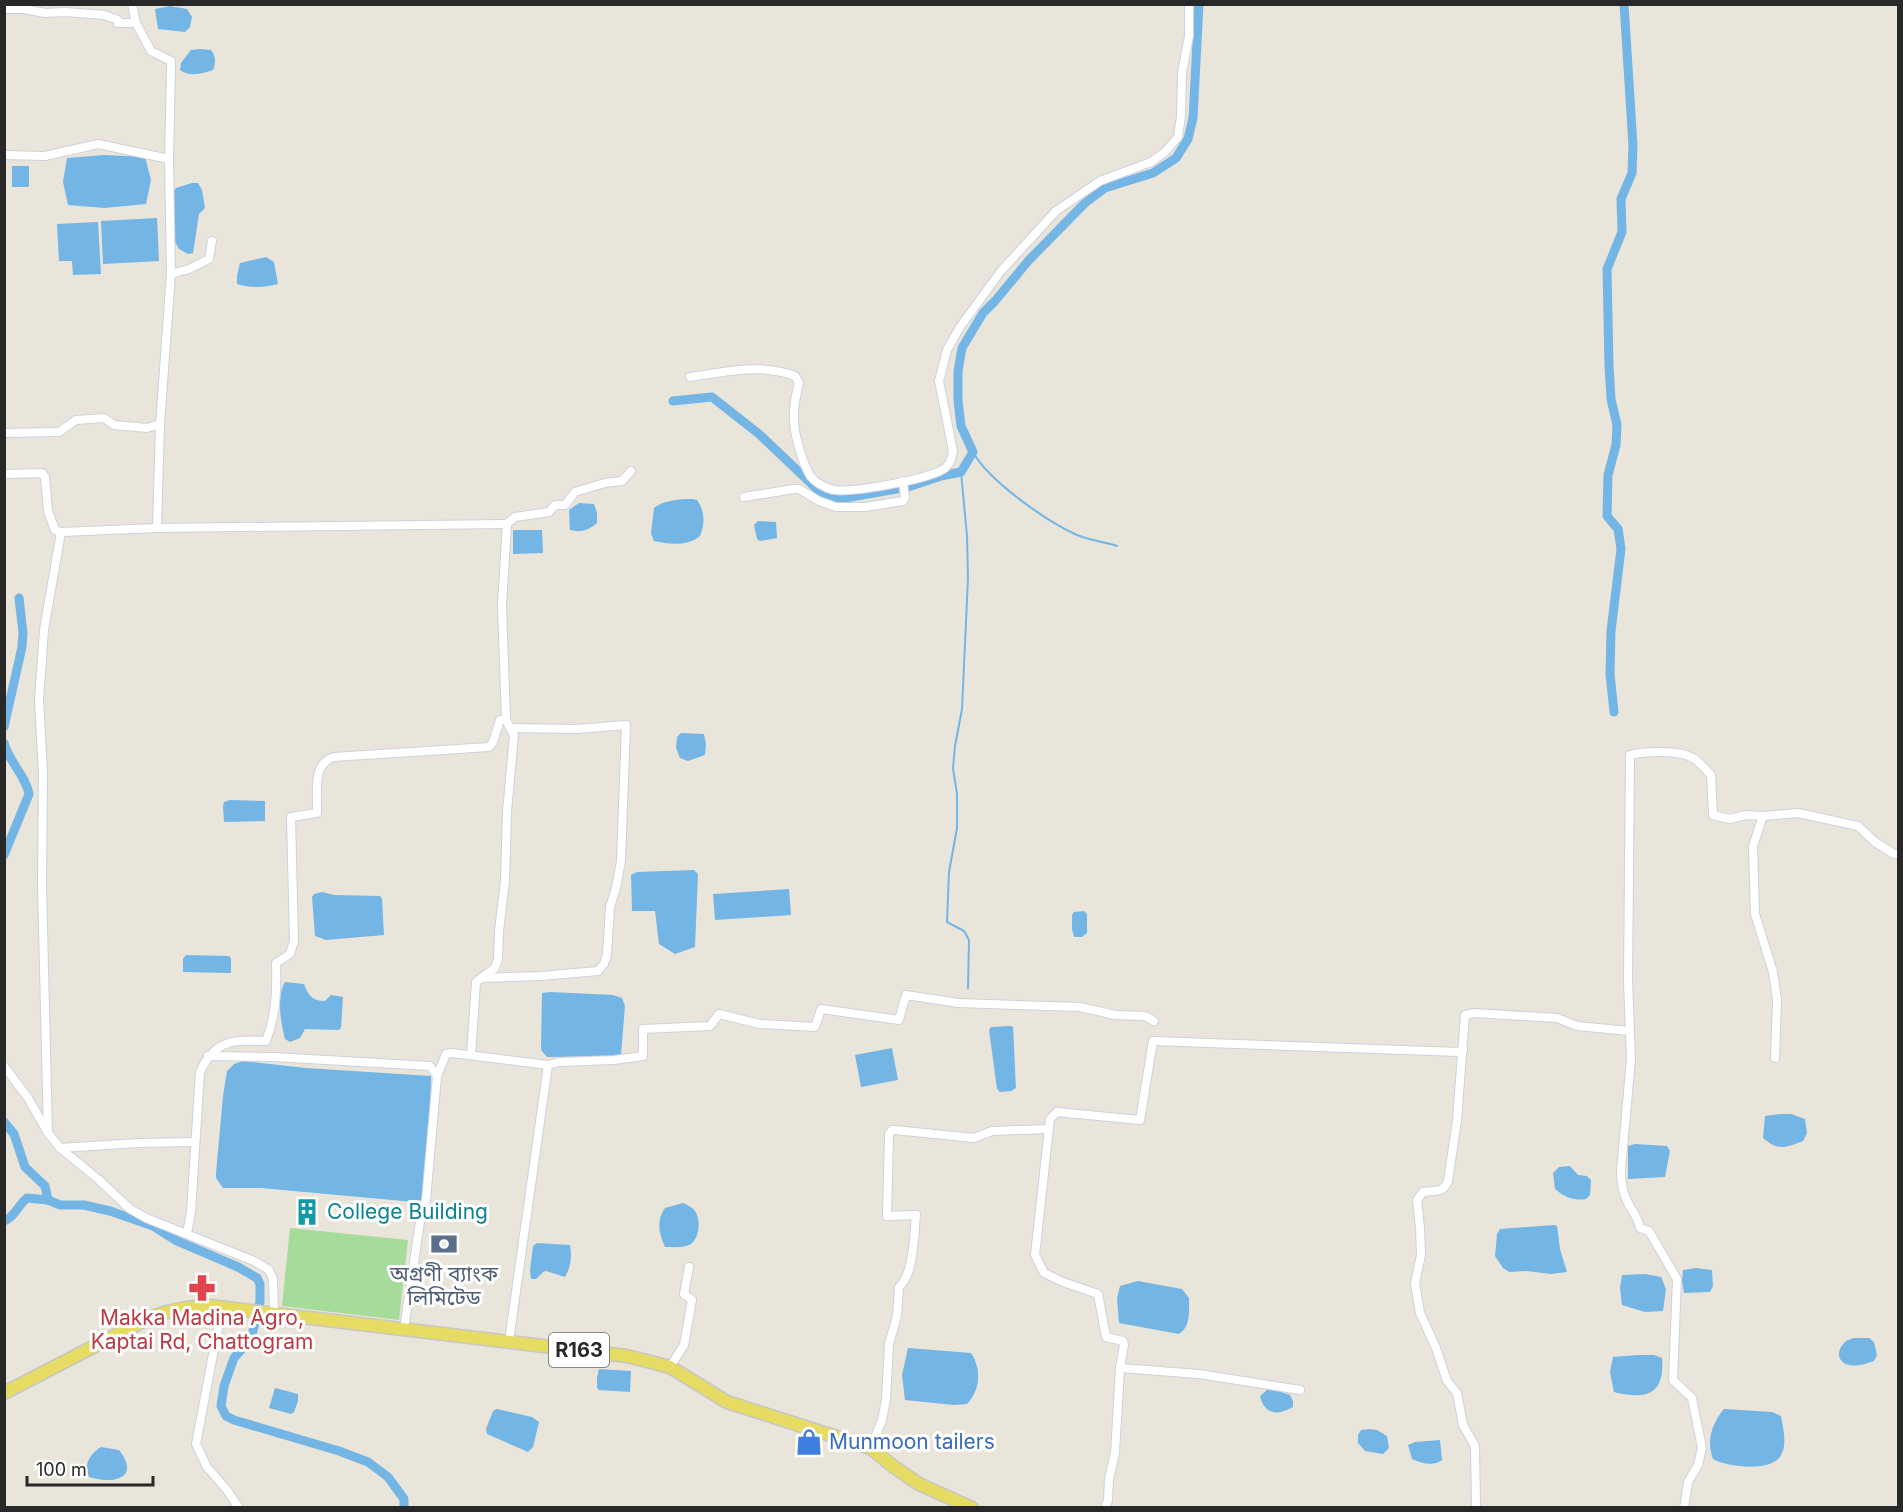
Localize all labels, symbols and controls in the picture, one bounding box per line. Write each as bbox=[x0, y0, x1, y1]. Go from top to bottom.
building icon: College Building bbox=[292, 1197, 322, 1227]
place label: College Building bbox=[327, 1199, 488, 1224]
bank icon: অগ্রণী ব্যাংক লিমিটেড bbox=[429, 1229, 459, 1259]
place label: অগ্রণী ব্যাংক লিমিটেড bbox=[389, 1261, 499, 1310]
pharmacy icon: Makka Madina Agro, Kaptai Rd, Chattogram bbox=[187, 1273, 217, 1303]
place label: Makka Madina Agro, Kaptai Rd, Chattogram bbox=[91, 1305, 313, 1354]
road number: R163 bbox=[549, 1333, 609, 1367]
shop icon: Munmoon tailers bbox=[794, 1427, 824, 1457]
place label: Munmoon tailers bbox=[829, 1429, 995, 1454]
scale bar bbox=[27, 1449, 153, 1487]
text: 100 m bbox=[36, 1459, 87, 1480]

